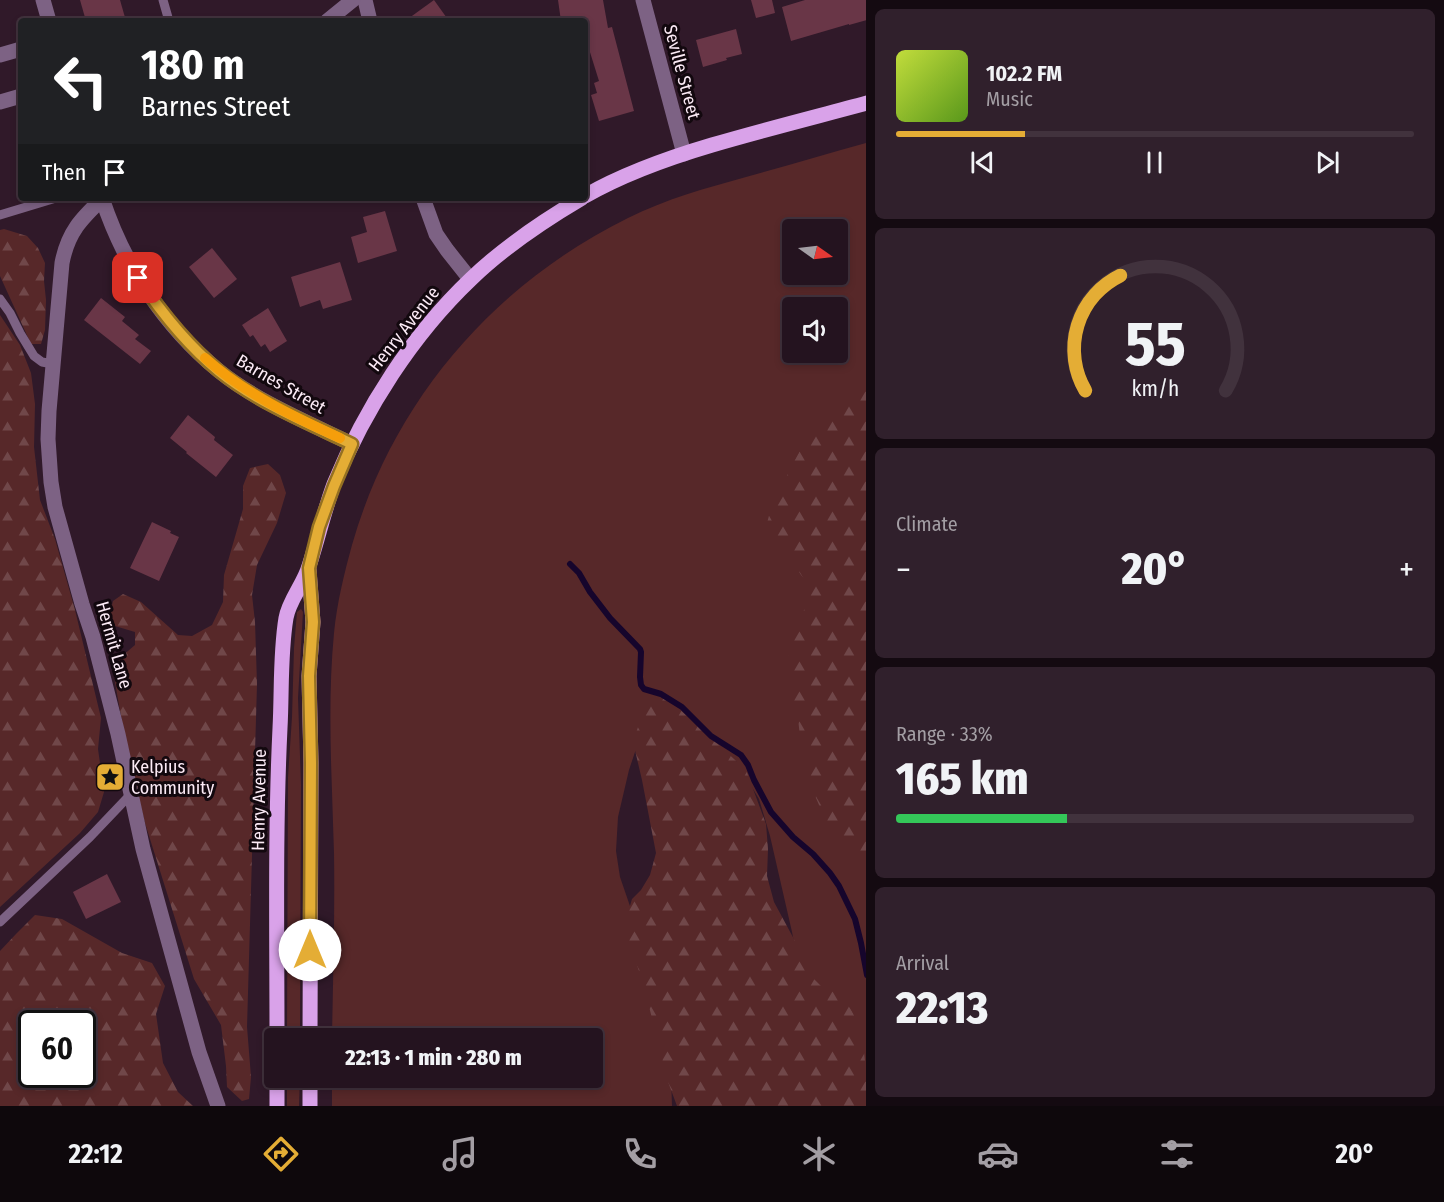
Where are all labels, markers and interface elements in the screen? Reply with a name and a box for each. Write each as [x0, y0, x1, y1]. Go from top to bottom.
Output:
street label: Seville Street [659, 22, 705, 122]
text: 180 m [141, 40, 245, 90]
icon: left [42, 42, 120, 120]
text: 102.2 FM [986, 60, 1062, 87]
text: Music [986, 87, 1033, 111]
text: Barnes Street [141, 91, 290, 123]
icon: previous [966, 146, 999, 179]
icon: pause [1138, 146, 1171, 179]
icon: next [1311, 146, 1344, 179]
icon: arrive [98, 156, 131, 189]
text: Then [42, 159, 86, 186]
north arrow [782, 219, 848, 285]
map controls [782, 219, 848, 363]
pin [112, 252, 163, 303]
icon: arrive [121, 261, 154, 294]
street label: Henry Avenue [364, 282, 444, 376]
button: sound [782, 297, 848, 363]
text: 55 [1125, 307, 1185, 382]
street label: Barnes Street [232, 350, 330, 418]
text: km/h [1131, 376, 1179, 402]
text: Climate [896, 512, 958, 536]
text: 20° [1121, 542, 1188, 596]
text: − [896, 550, 911, 590]
text: + [1399, 550, 1414, 590]
street label: Hermit Lane [91, 599, 137, 691]
text: Range · 33% [896, 722, 993, 746]
street label: Henry Avenue [247, 749, 271, 851]
text: 165 km [896, 752, 1028, 806]
place label: Kelpius Community [131, 756, 214, 799]
place icon: Kelpius Community [94, 761, 126, 793]
position arrow [278, 918, 342, 982]
text: Arrival [896, 951, 949, 975]
text: 22:13 [896, 981, 988, 1035]
speed limit sign: 60 [18, 1010, 96, 1088]
text: 22:13 · 1 min · 280 m [345, 1044, 522, 1071]
icon: directions [260, 1133, 302, 1175]
icon: music [439, 1133, 481, 1175]
icon: phone [619, 1133, 661, 1175]
icon: climate [798, 1133, 840, 1175]
icon: car [977, 1133, 1019, 1175]
icon: filters [1156, 1133, 1198, 1175]
text: 22:12 [69, 1138, 123, 1170]
text: 20° [1335, 1138, 1375, 1170]

